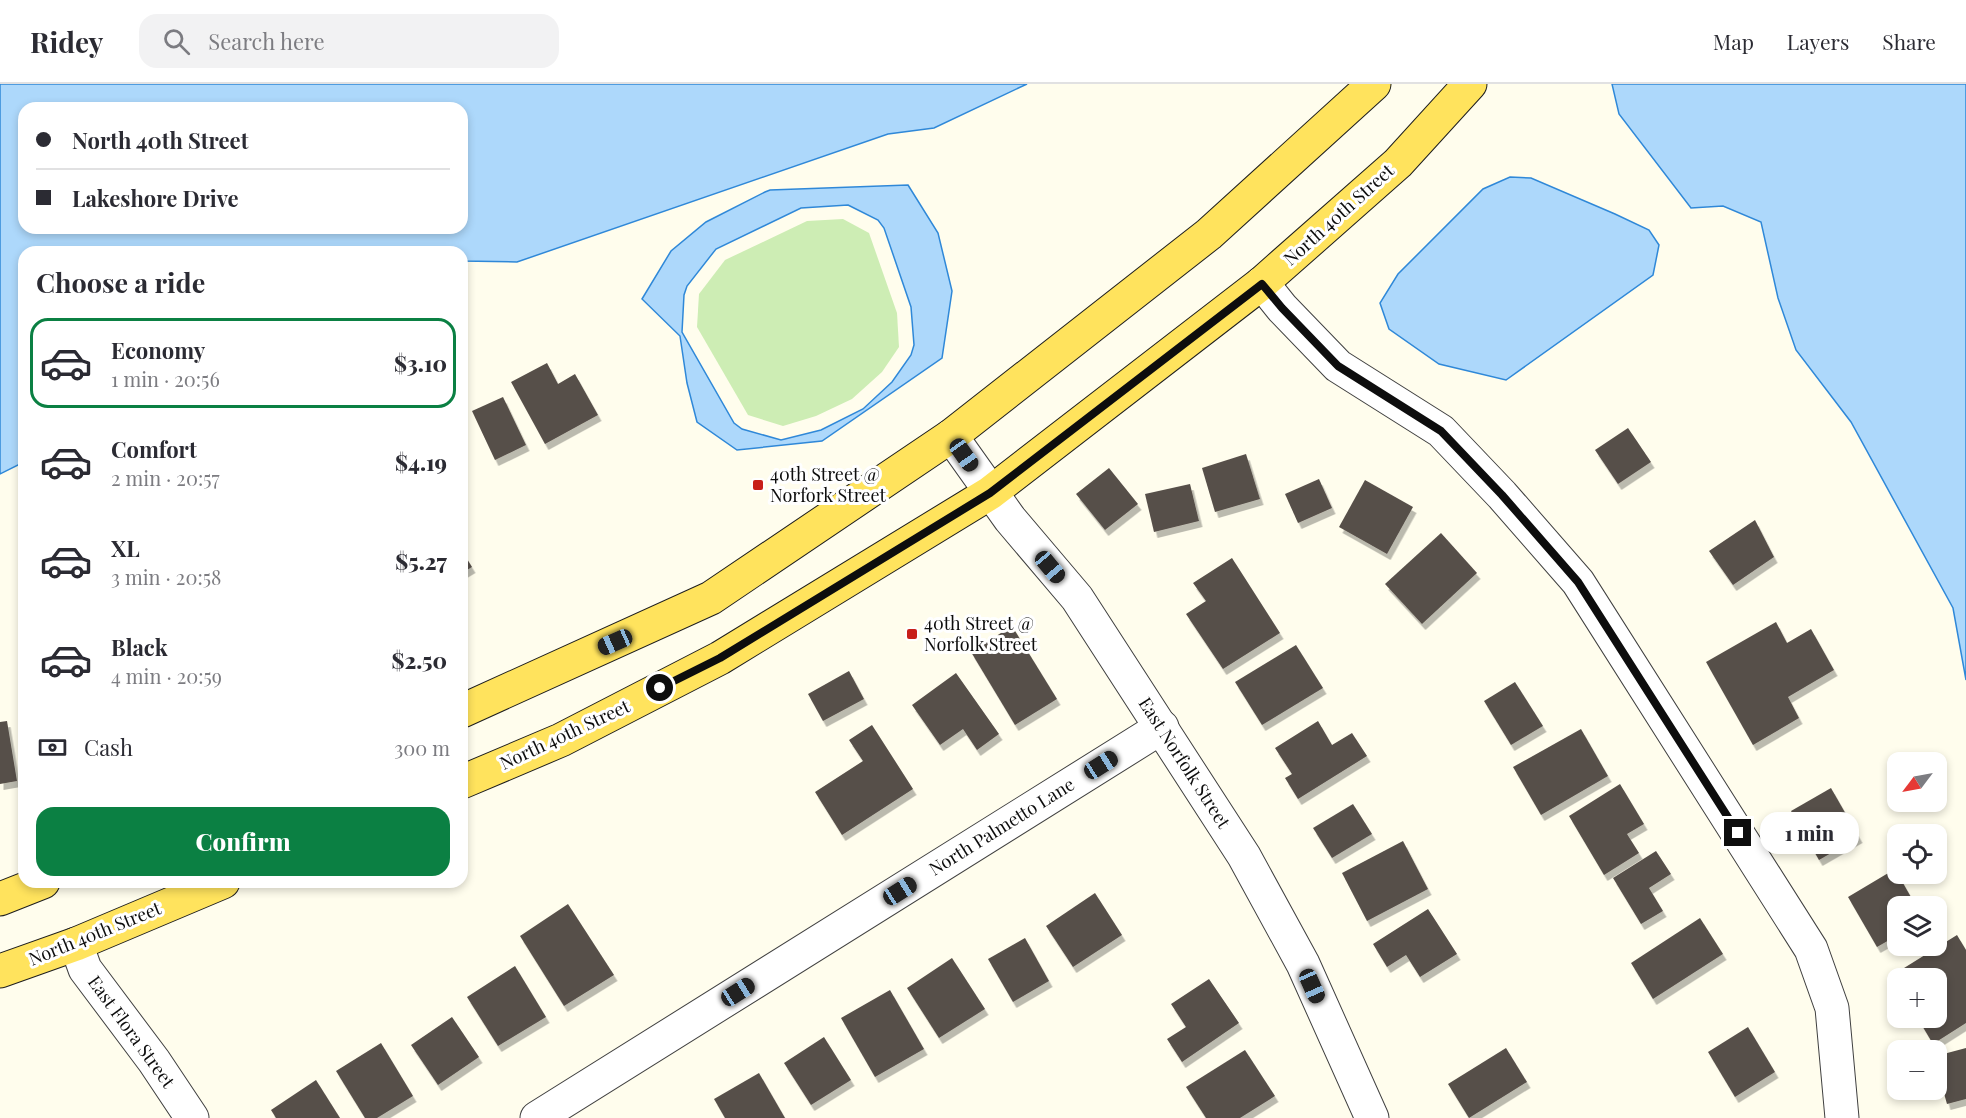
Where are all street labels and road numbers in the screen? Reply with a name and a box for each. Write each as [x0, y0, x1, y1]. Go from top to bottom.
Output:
street label: North 40th Street [1278, 158, 1399, 270]
street label: East Norfolk Street [1133, 692, 1237, 833]
street label: North 40th Street [496, 693, 634, 775]
street label: North Palmetto Lane [924, 772, 1079, 881]
street label: North 40th Street [25, 895, 165, 971]
street label: East Flora Street [83, 971, 181, 1093]

